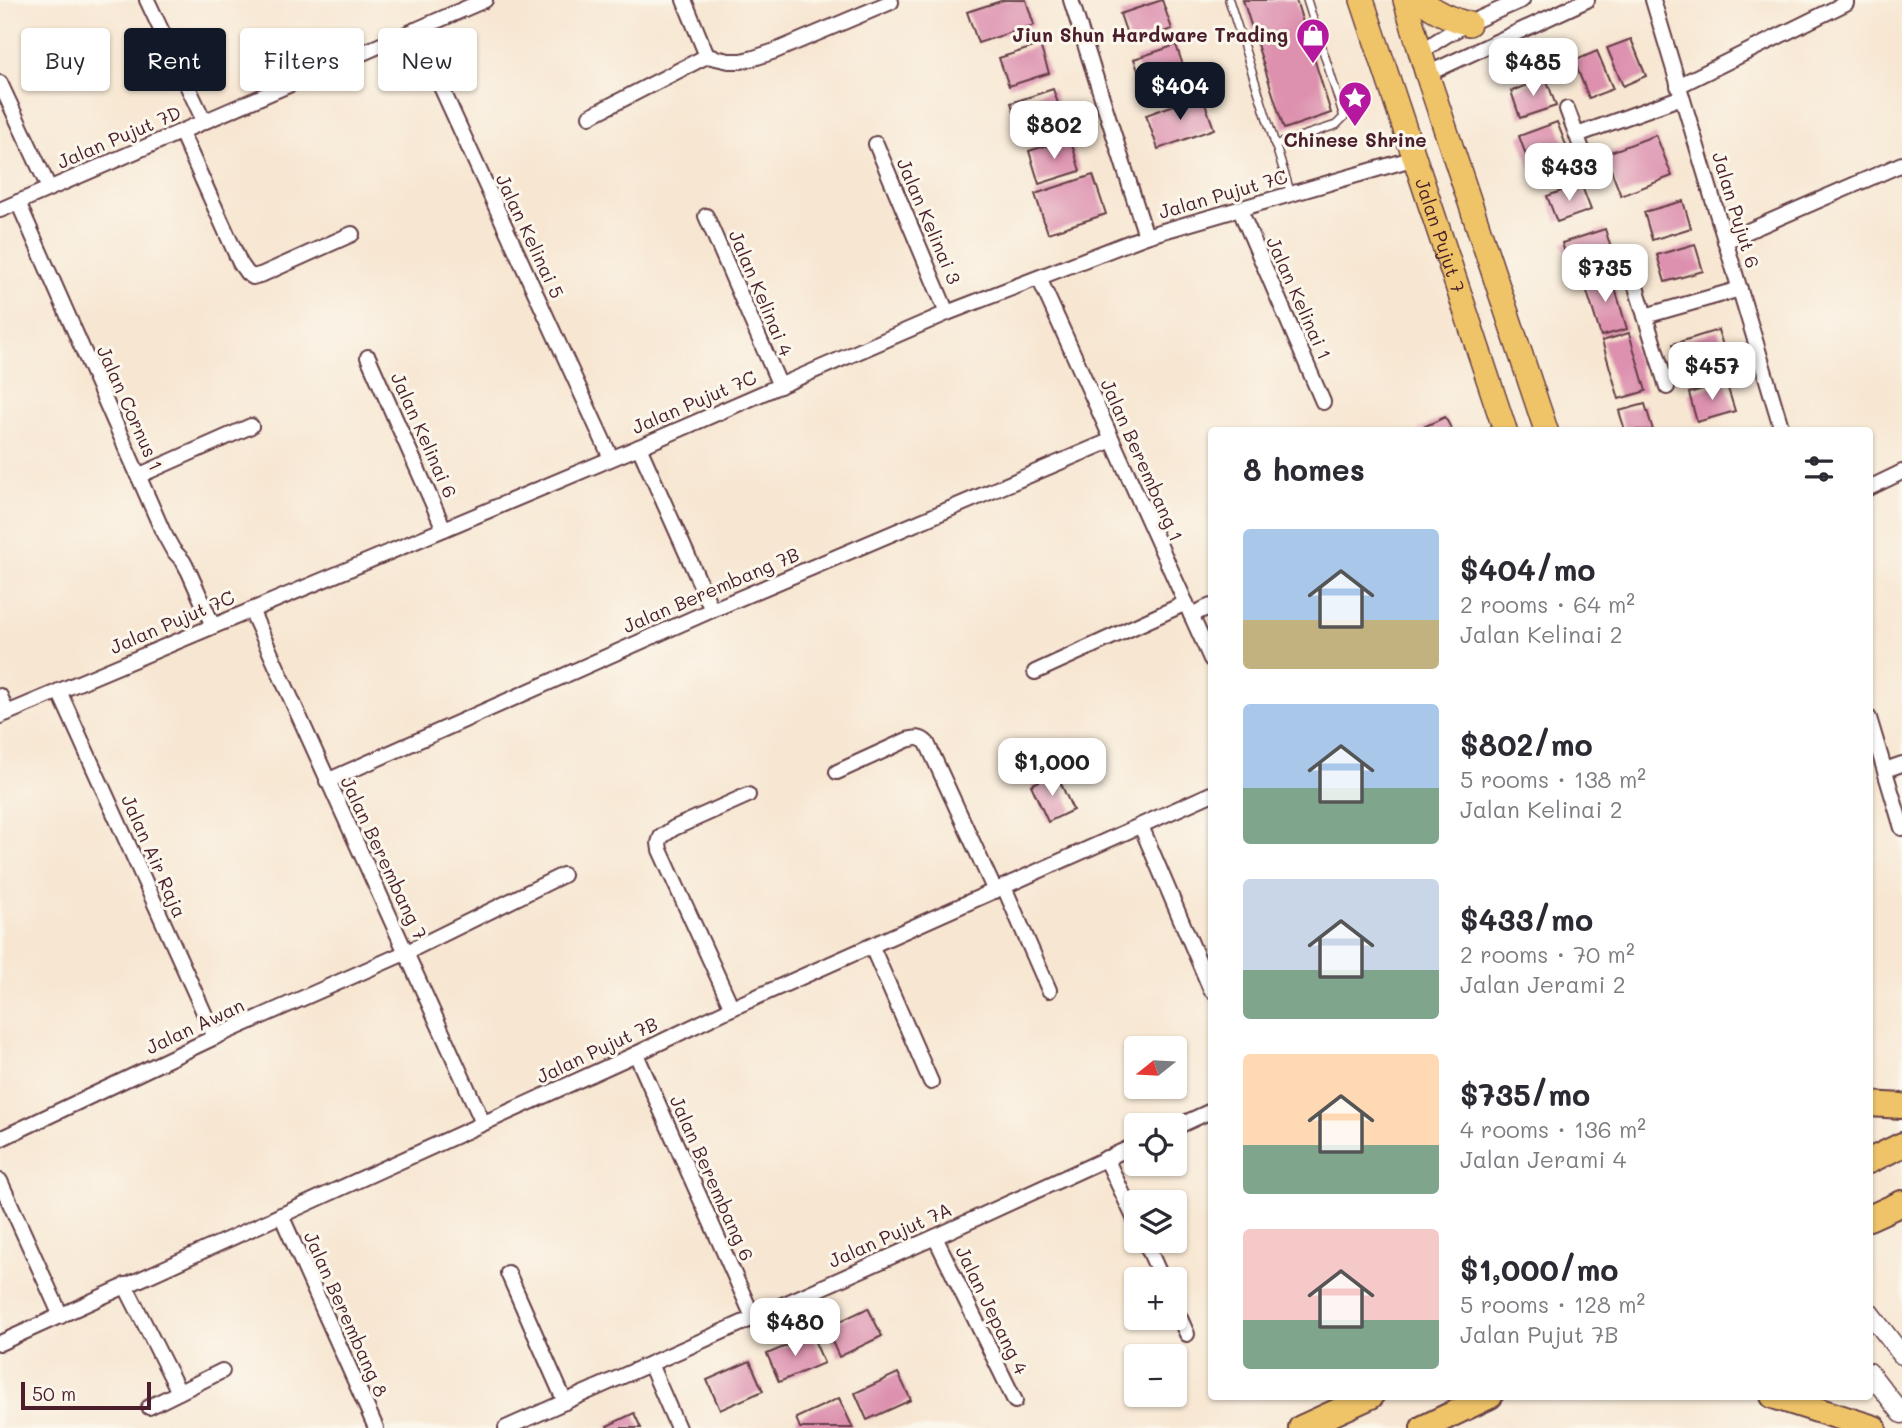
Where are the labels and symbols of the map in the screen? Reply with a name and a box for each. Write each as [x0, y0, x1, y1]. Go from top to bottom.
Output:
shop icon: Jiun Shun Hardware Trading [1294, 16, 1332, 65]
place label: Jiun Shun Hardware Trading [1012, 22, 1288, 47]
pin: $485 [1492, 38, 1574, 98]
pin: $404 [1139, 62, 1221, 122]
place icon: Chinese Shrine [1336, 79, 1374, 128]
street label: Jalan Pujut 7D [53, 99, 185, 174]
pin: $802 [1013, 102, 1095, 161]
place label: Chinese Shrine [1283, 127, 1427, 152]
pin: $433 [1528, 144, 1610, 203]
street label: Jalan Pujut 6 [1707, 149, 1766, 271]
street label: Jalan Kelinai 3 [892, 154, 967, 288]
street label: Jalan Pujut 7C [1156, 163, 1290, 224]
street label: Jalan Kelinai 5 [491, 169, 570, 302]
street label: Jalan Pujut 7 [1410, 175, 1471, 296]
street label: Jalan Kelinai 4 [724, 226, 799, 360]
street label: Jalan Kelinai 1 [1261, 232, 1338, 363]
pin: $735 [1564, 244, 1646, 304]
street label: Jalan Cornus 1 [92, 341, 169, 474]
pin: $457 [1671, 342, 1753, 402]
street label: Jalan Pujut 7C [628, 364, 760, 439]
street label: Jalan Kelinai 6 [386, 368, 463, 502]
street label: Jalan Berembang 1 [1095, 375, 1190, 545]
street label: Jalan Berembang 7B [619, 541, 803, 638]
street label: Jalan Pujut 7C [106, 584, 238, 659]
pin: $1,000 [995, 738, 1109, 798]
street label: Jalan Berembang 7 [336, 772, 433, 944]
street label: Jalan Air Raja [116, 790, 193, 921]
street label: Jalan Awan [142, 992, 248, 1059]
street label: Jalan Pujut 7B [532, 1011, 661, 1089]
north arrow [1124, 1036, 1186, 1099]
street label: Jalan Berembang 6 [665, 1091, 760, 1264]
street label: Jalan Pujut 7A [824, 1196, 955, 1273]
street label: Jalan Berembang 8 [299, 1227, 394, 1400]
street label: Jalan Jepang 4 [951, 1241, 1034, 1378]
pin: $480 [754, 1298, 836, 1358]
scale bar [21, 1379, 150, 1411]

